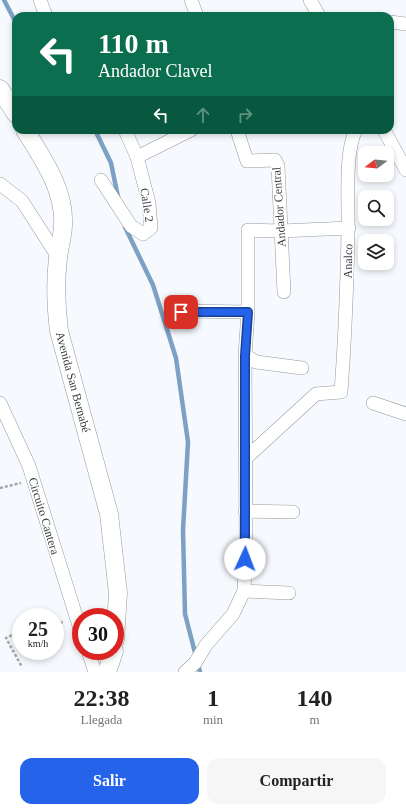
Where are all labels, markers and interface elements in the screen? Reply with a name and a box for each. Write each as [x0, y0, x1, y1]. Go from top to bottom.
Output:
icon: left [32, 28, 84, 80]
text: 110 m [98, 28, 169, 59]
text: Andador Clavel [98, 61, 212, 81]
icon: left [150, 104, 172, 126]
icon: ahead [192, 104, 214, 126]
icon: right [234, 104, 256, 126]
north arrow [358, 146, 394, 182]
map controls [358, 146, 394, 270]
street label: Andador Central [269, 166, 289, 248]
street label: Calle 2 [137, 187, 157, 223]
button: search [358, 190, 394, 226]
button: layers [358, 234, 394, 270]
street label: Analco [341, 244, 355, 278]
pin [164, 295, 198, 329]
icon: arrive [170, 301, 192, 323]
street label: Avenida San Bernabé [53, 330, 93, 434]
street label: Circuito Cantera [26, 476, 63, 557]
position arrow [224, 538, 266, 580]
speed limit sign: 30 [72, 608, 124, 660]
text: 25 [28, 618, 48, 640]
text: km/h [28, 638, 48, 649]
text: 22:38 [73, 685, 129, 711]
text: 1 [207, 685, 219, 711]
text: 140 [297, 685, 333, 711]
text: Llegada [81, 712, 122, 727]
text: min [203, 712, 223, 727]
text: m [309, 712, 320, 727]
button: Salir [20, 758, 199, 804]
button: Compartir [207, 758, 386, 804]

